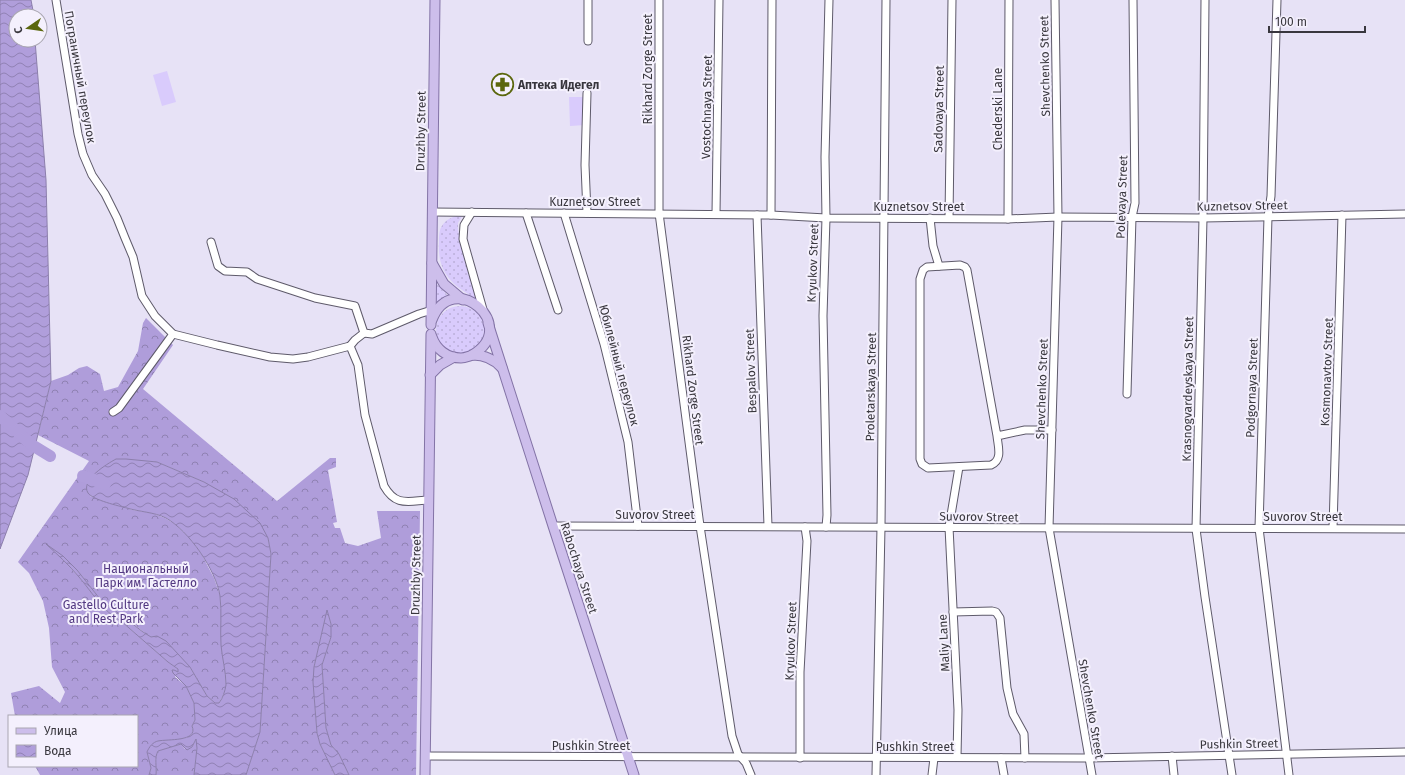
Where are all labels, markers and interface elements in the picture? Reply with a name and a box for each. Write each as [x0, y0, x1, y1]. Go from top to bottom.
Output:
north arrow [8, 8, 48, 48]
scale bar [1269, 8, 1365, 34]
street label: Пограничный переулок [61, 10, 99, 145]
street label: Rikhard Zorge Street [641, 13, 655, 124]
street label: Shevchenko Street [1037, 15, 1053, 117]
text: 100 m [1275, 15, 1307, 29]
text: С [12, 25, 26, 35]
street label: Vostochnaya Street [699, 54, 715, 159]
street label: Sadovaya Street [931, 65, 947, 153]
street label: Chederski Lane [991, 68, 1005, 150]
pharmacy icon: Аптека Идегел [489, 72, 515, 98]
place label: Аптека Идегел [517, 78, 599, 92]
street label: Druzhby Street [413, 90, 429, 171]
street label: Polevaya Street [1114, 154, 1130, 239]
street label: Kuznetsov Street [549, 195, 641, 209]
street label: Kuznetsov Street [1196, 198, 1288, 214]
street label: Kuznetsov Street [873, 200, 965, 214]
street label: Kryukov Street [805, 223, 821, 303]
street label: Юбилейный переулок [596, 303, 642, 428]
street label: Krasnogvardeyskaya Street [1180, 315, 1196, 462]
street label: Kosmonavtov Street [1318, 317, 1336, 427]
street label: Bespalov Street [742, 328, 759, 414]
street label: Proletarskaya Street [863, 332, 879, 442]
street label: Rikhard Zorge Street [679, 334, 707, 446]
street label: Podgornaya Street [1243, 337, 1261, 438]
street label: Shevchenko Street [1033, 338, 1051, 440]
street label: Suvorov Street [615, 508, 695, 522]
street label: Suvorov Street [939, 509, 1019, 525]
street label: Suvorov Street [1263, 510, 1343, 524]
street label: Rabochaya Street [558, 521, 601, 616]
street label: Druzhby Street [408, 534, 424, 615]
park label: Национальный Парк им. Гастелло [95, 562, 197, 590]
park label: Gastello Culture and Rest Park [63, 598, 149, 626]
street label: Kryukov Street [783, 601, 799, 681]
street label: Maliy Lane [936, 614, 952, 672]
street label: Shevchenko Street [1075, 658, 1107, 761]
legend [8, 715, 138, 767]
text: Улица [44, 724, 78, 738]
street label: Pushkin Street [1200, 736, 1279, 752]
street label: Pushkin Street [552, 739, 631, 753]
street label: Pushkin Street [876, 740, 955, 754]
text: Вода [44, 744, 71, 758]

